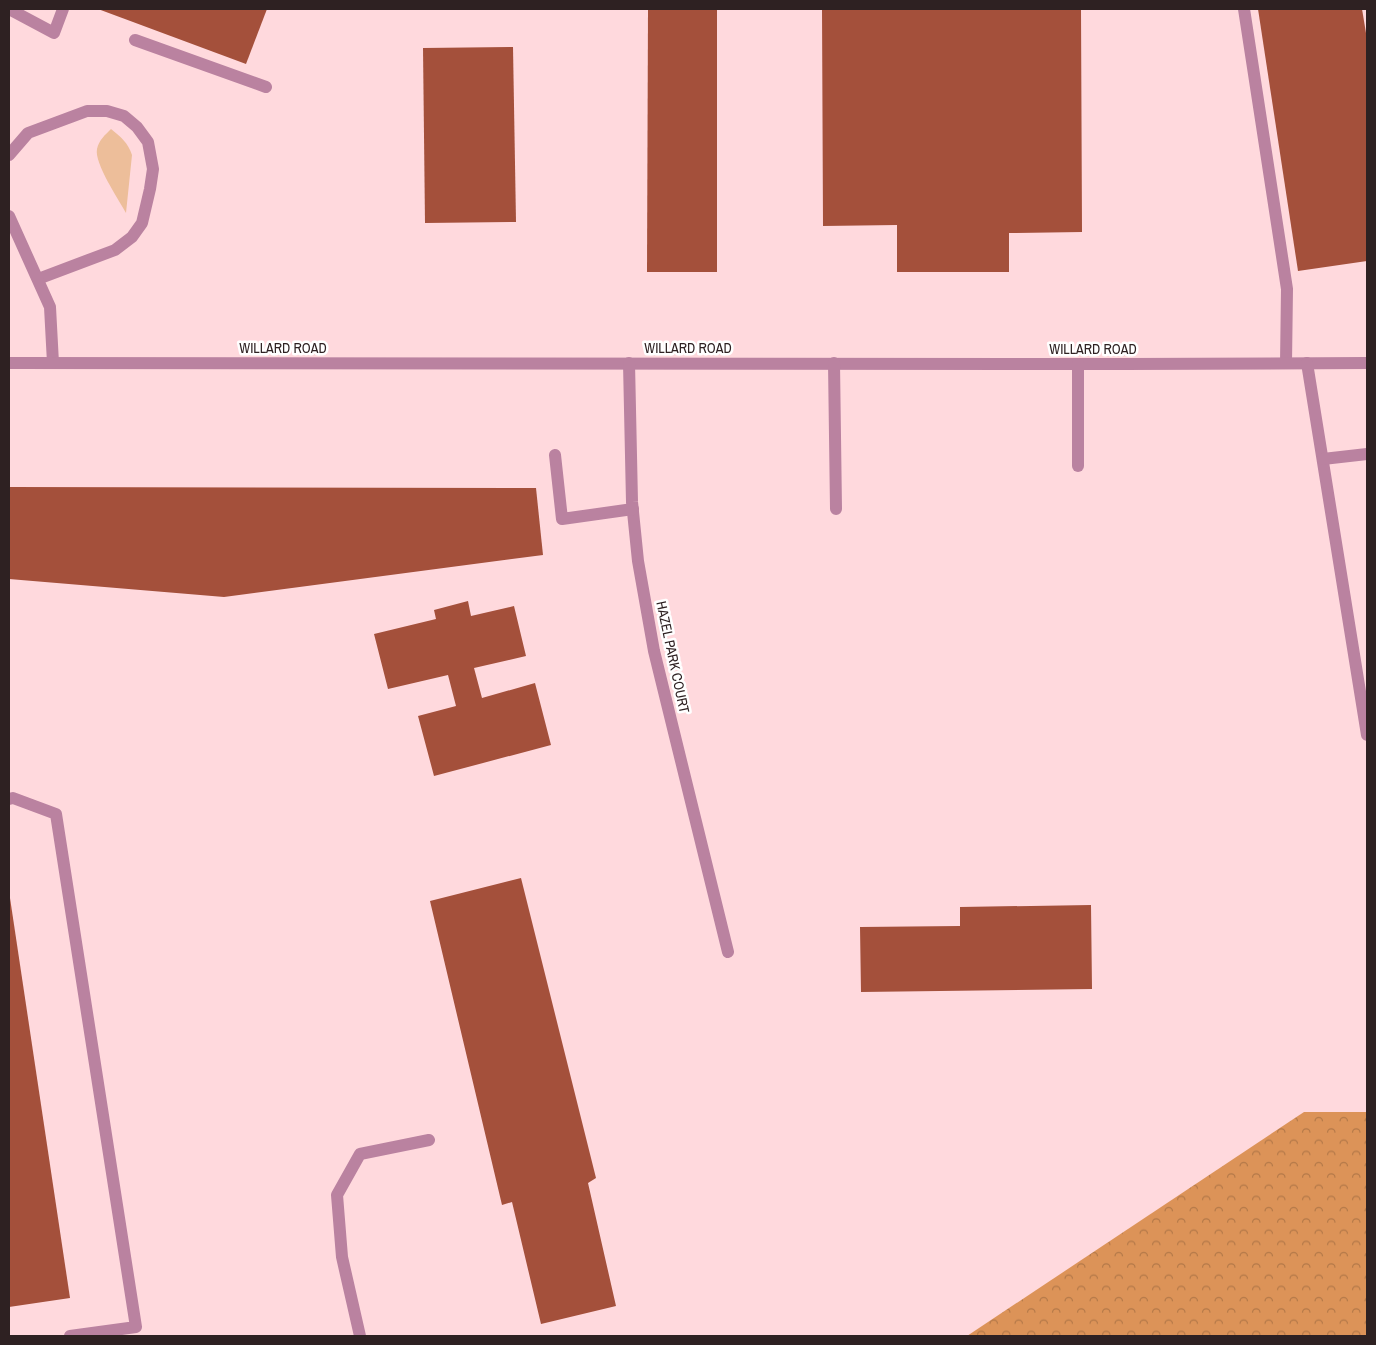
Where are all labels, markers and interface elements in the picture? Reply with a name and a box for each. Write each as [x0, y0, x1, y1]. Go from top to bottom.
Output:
street label: WILLARD ROAD [239, 339, 327, 357]
street label: WILLARD ROAD [644, 339, 732, 357]
street label: WILLARD ROAD [1049, 340, 1137, 358]
street label: HAZEL PARK COURT [652, 599, 694, 715]

